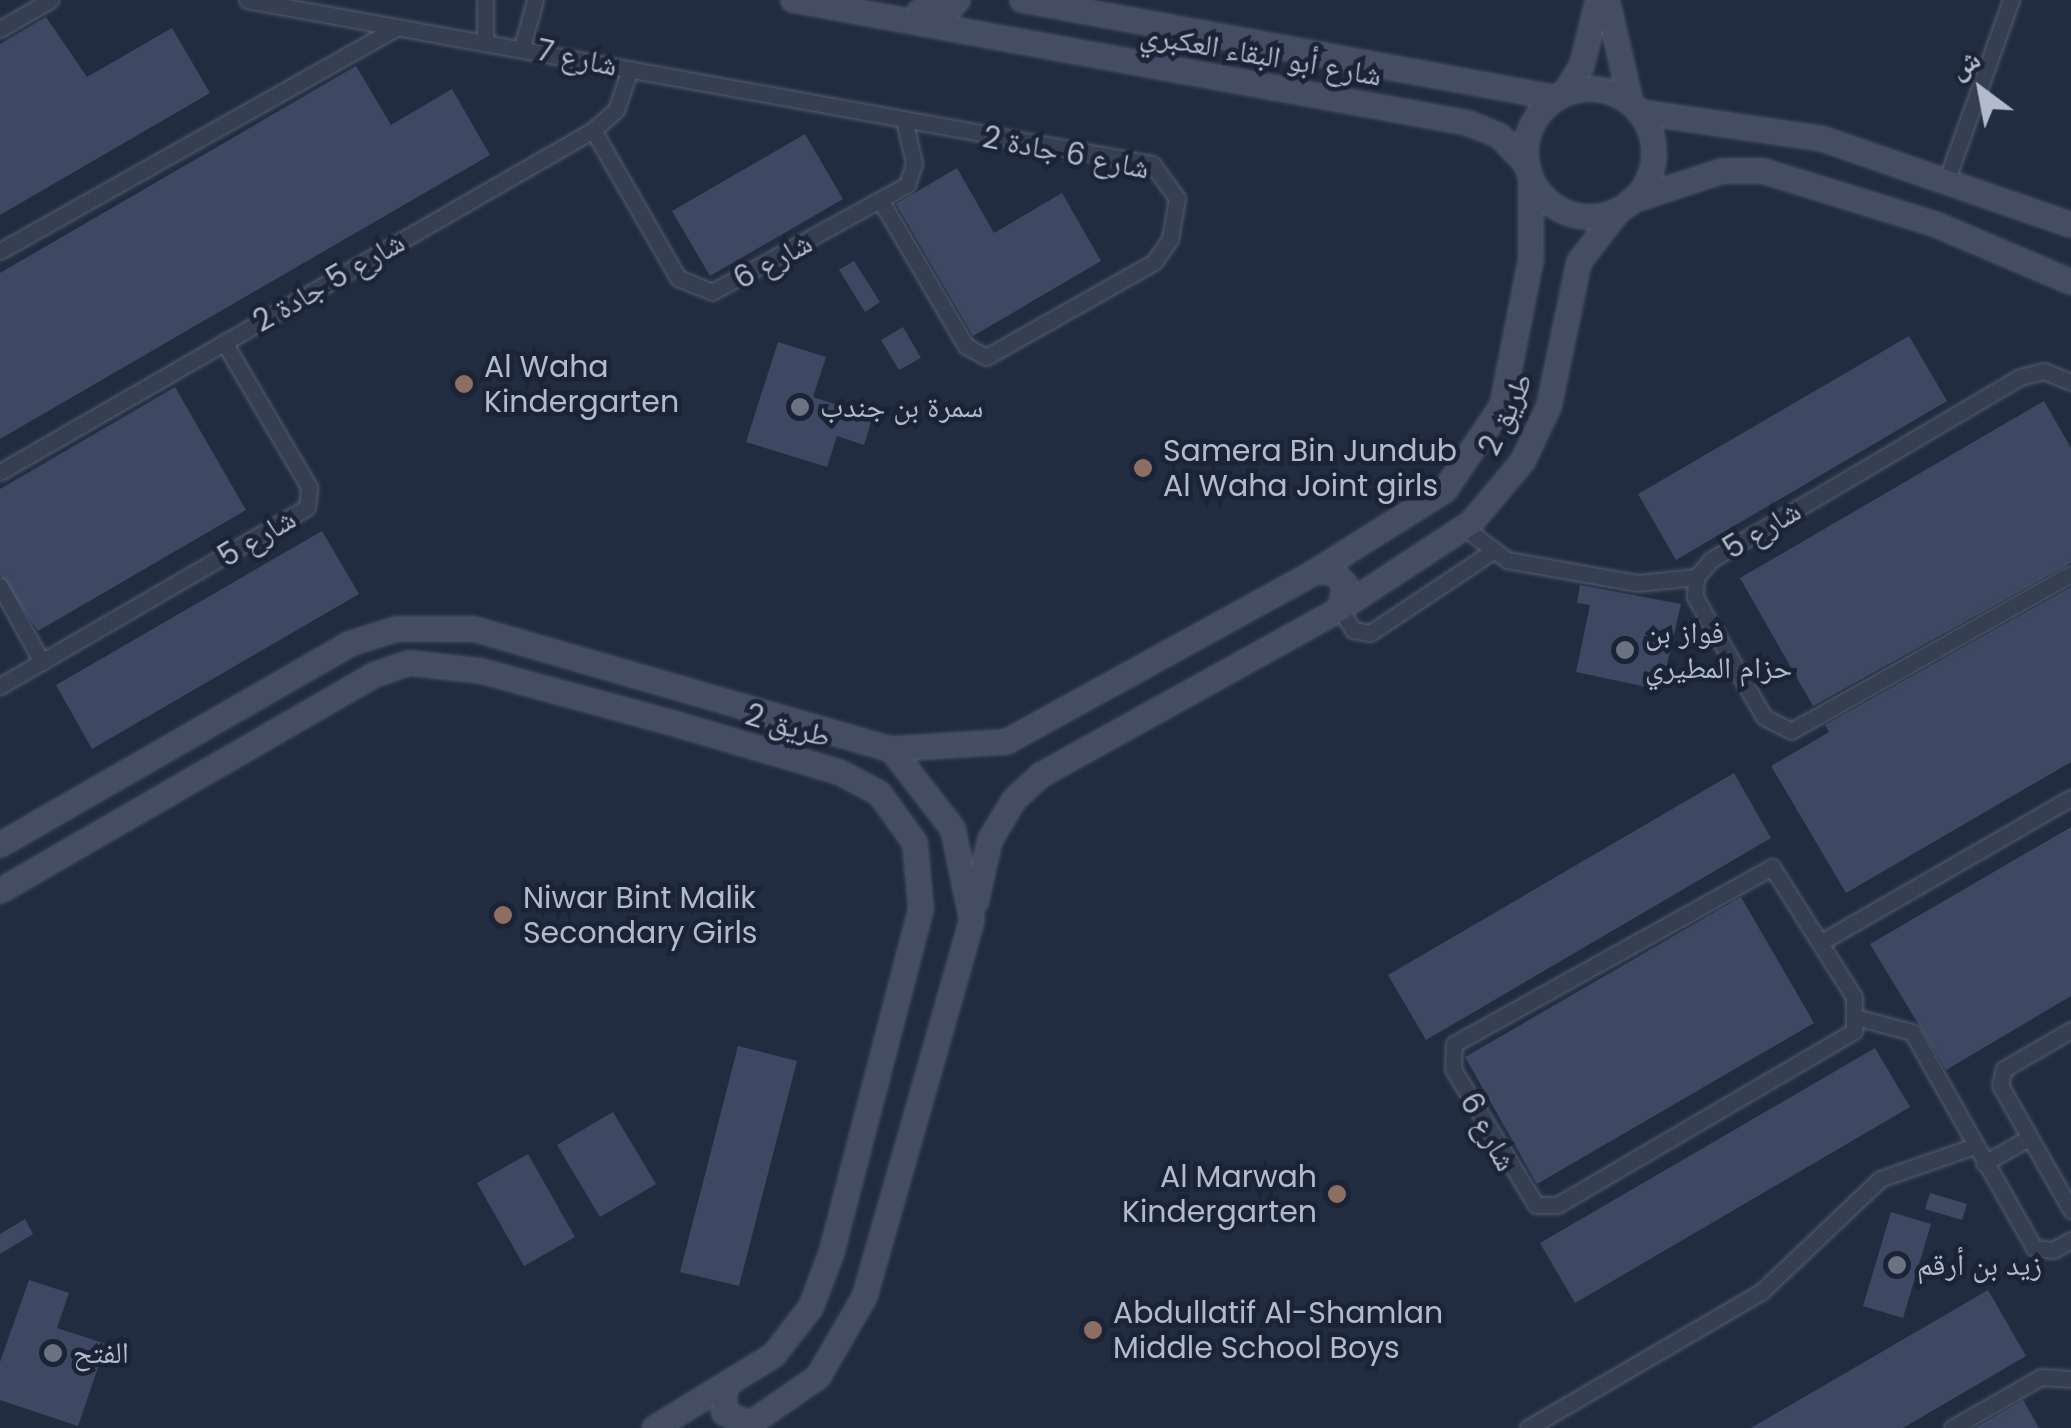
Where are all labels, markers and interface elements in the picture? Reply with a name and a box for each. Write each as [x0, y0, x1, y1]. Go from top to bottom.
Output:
street label: شارع أبو البقاء العكبري [1138, 16, 1384, 94]
street label: شارع 7 [533, 32, 621, 84]
north arrow [1931, 40, 2031, 140]
text: ش [1942, 40, 1988, 89]
street label: شارع 6 جادة 2 [980, 119, 1152, 187]
street label: شارع 5 جادة 2 [247, 224, 411, 340]
street label: شارع 6 [728, 225, 818, 297]
place label: Al Waha Kindergarten [484, 349, 679, 420]
street label: طريق 2 [1471, 367, 1541, 461]
marker: Al Waha Kindergarten [453, 373, 475, 395]
place label: سمرة بن جندب [820, 389, 984, 425]
marker: سمرة بن جندب [789, 396, 811, 418]
place label: Samera Bin Jundub Al Waha Joint girls [1163, 433, 1457, 504]
marker: Samera Bin Jundub Al Waha Joint girls [1132, 457, 1154, 479]
street label: شارع 5 [1717, 493, 1807, 567]
street label: شارع 5 [212, 501, 302, 575]
place label: فواز بن حزام المطيري [1645, 615, 1792, 686]
marker: فواز بن حزام المطيري [1614, 639, 1636, 661]
street label: طريق 2 [741, 697, 835, 755]
place label: Niwar Bint Malik Secondary Girls [523, 880, 757, 950]
marker: Niwar Bint Malik Secondary Girls [492, 904, 514, 926]
street label: شارع 6 [1452, 1087, 1524, 1177]
place label: Al Marwah Kindergarten [1122, 1159, 1317, 1230]
marker: Al Marwah Kindergarten [1326, 1183, 1348, 1205]
place label: زيد بن أرقم [1917, 1247, 2042, 1283]
marker: زيد بن أرقم [1886, 1254, 1908, 1276]
place label: Abdullatif Al-Shamlan Middle School Boys [1113, 1295, 1443, 1366]
marker: Abdullatif Al-Shamlan Middle School Boys [1082, 1319, 1104, 1341]
place label: الفتح [73, 1335, 129, 1371]
marker: الفتح [42, 1342, 64, 1364]

